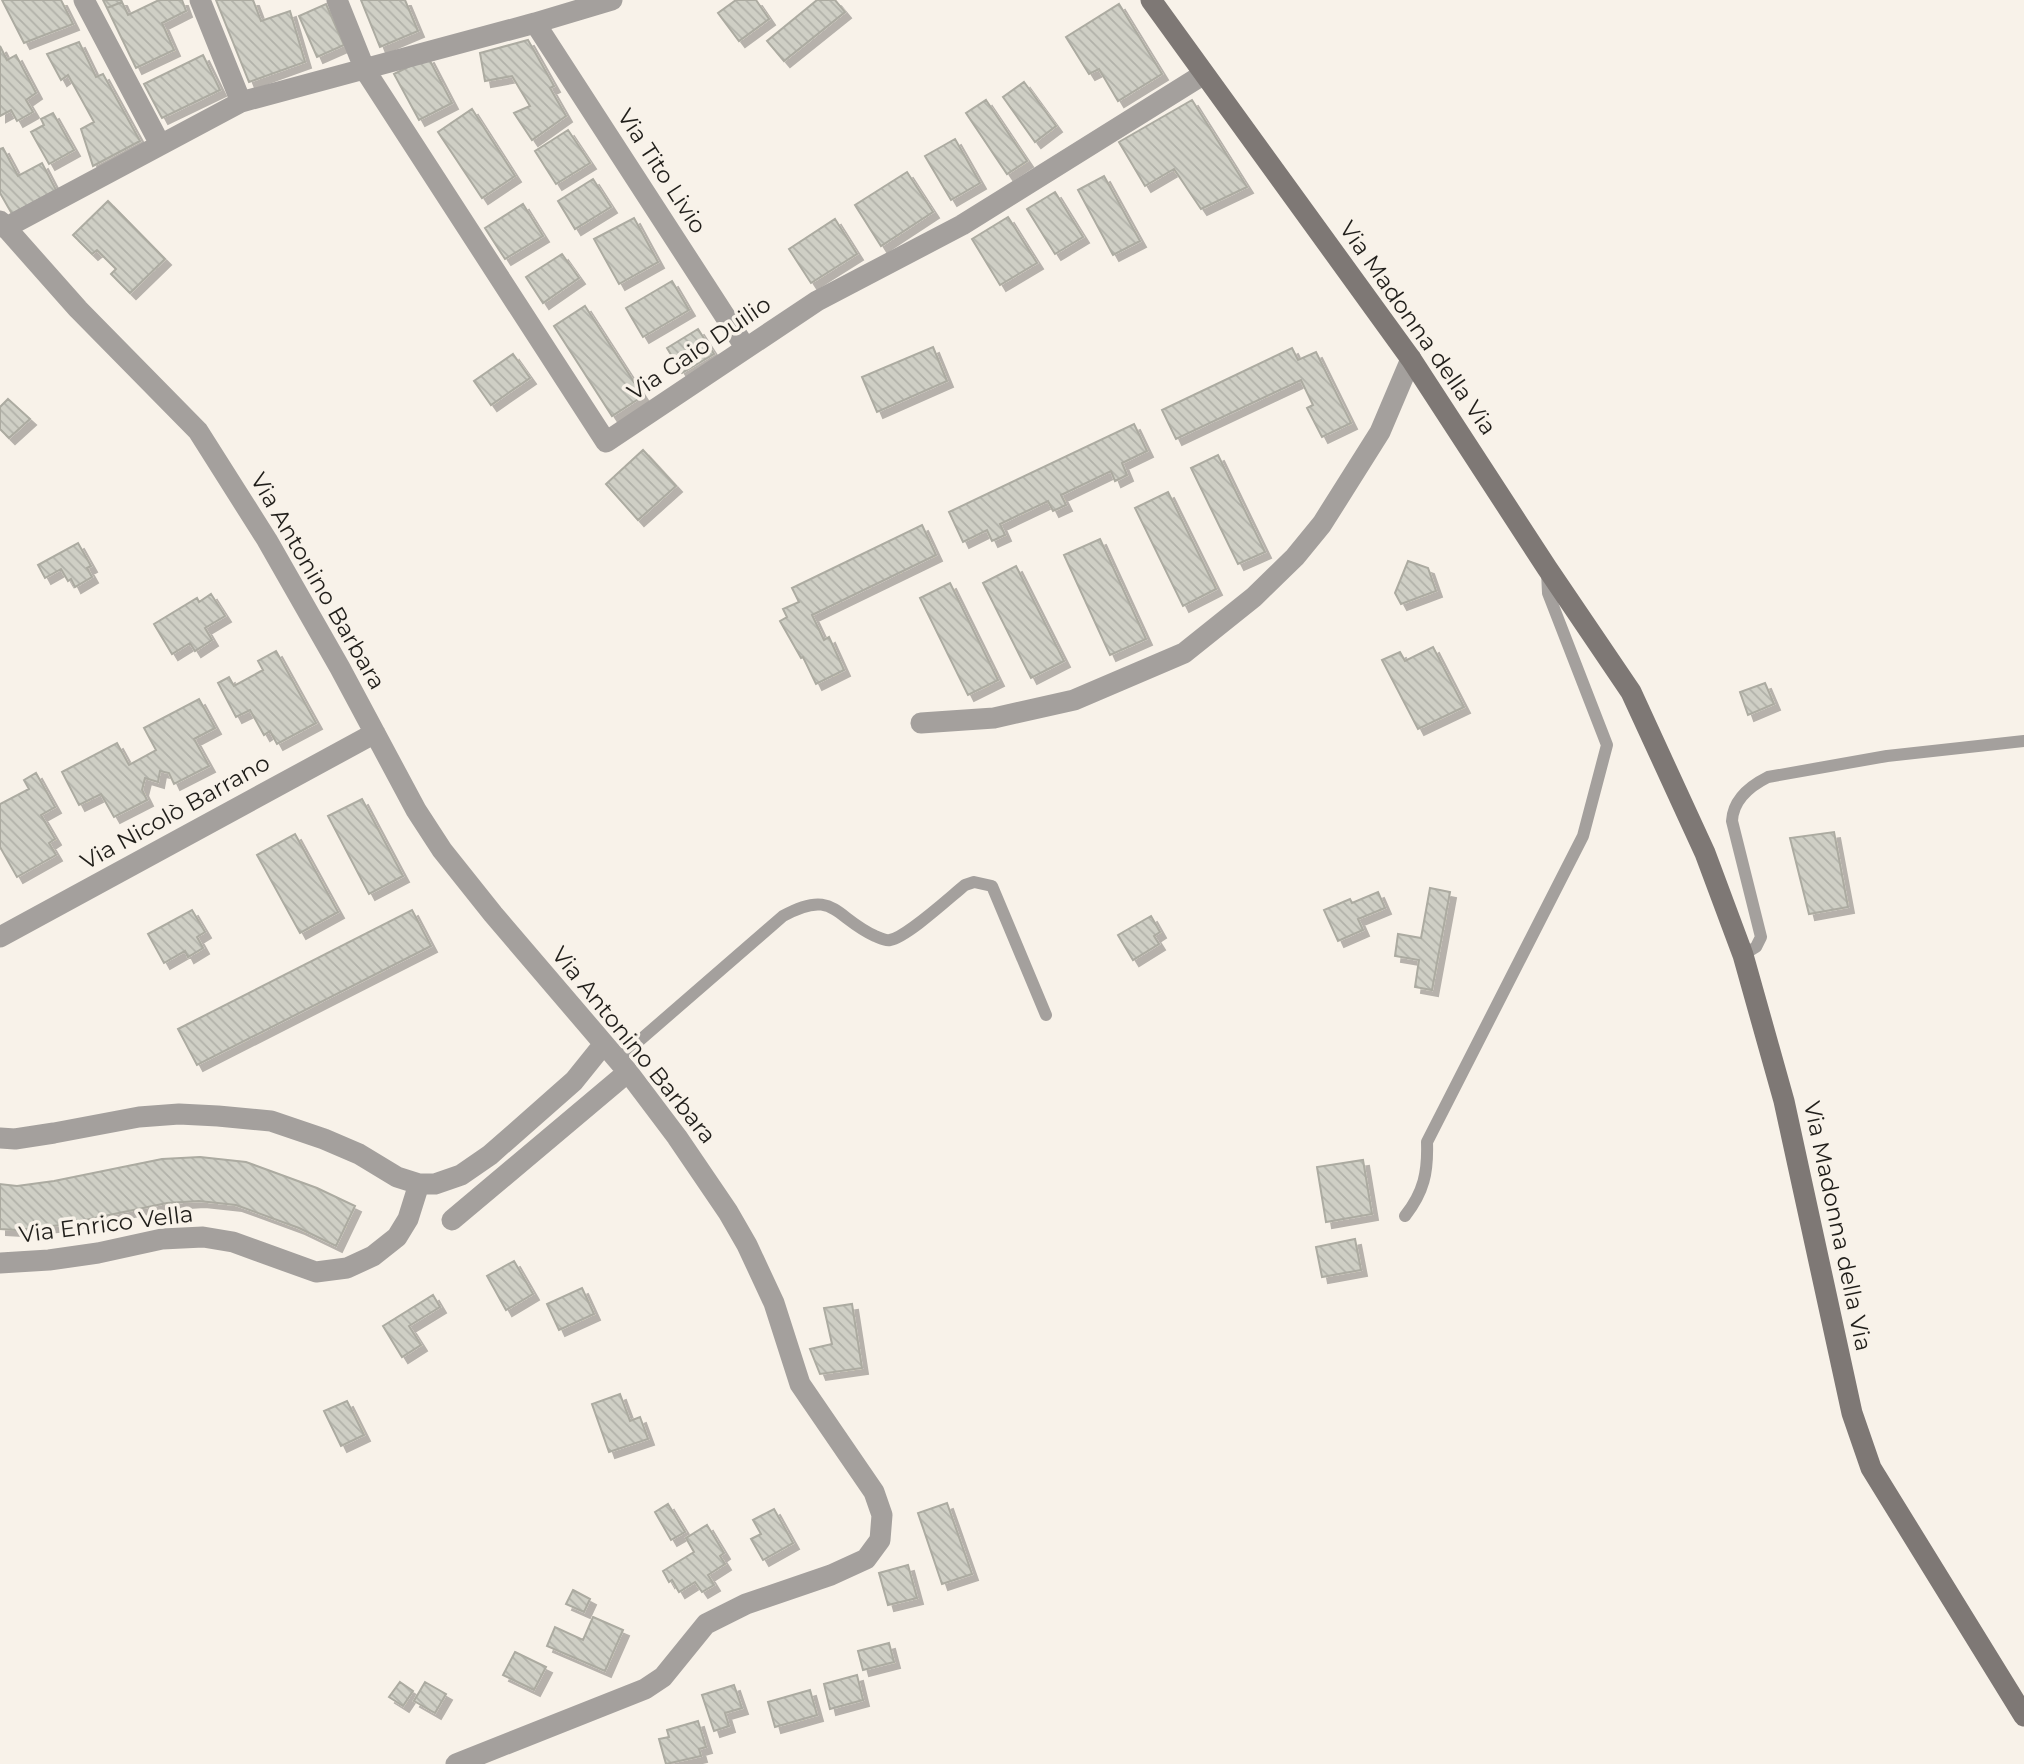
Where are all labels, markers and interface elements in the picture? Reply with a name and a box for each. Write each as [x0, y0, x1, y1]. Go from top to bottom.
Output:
street label: Via Tito Livio [611, 104, 713, 238]
street label: Via Madonna della Via [1334, 216, 1502, 440]
street label: Via Gaio Duilio [622, 290, 776, 406]
street label: Via Antonino Barbara [245, 468, 391, 694]
street label: Via Nicolò Barrano [76, 748, 274, 876]
street label: Via Antonino Barbara [546, 941, 722, 1149]
street label: Via Madonna della Via [1798, 1099, 1878, 1353]
street label: Via Enrico Vella [17, 1199, 195, 1249]

